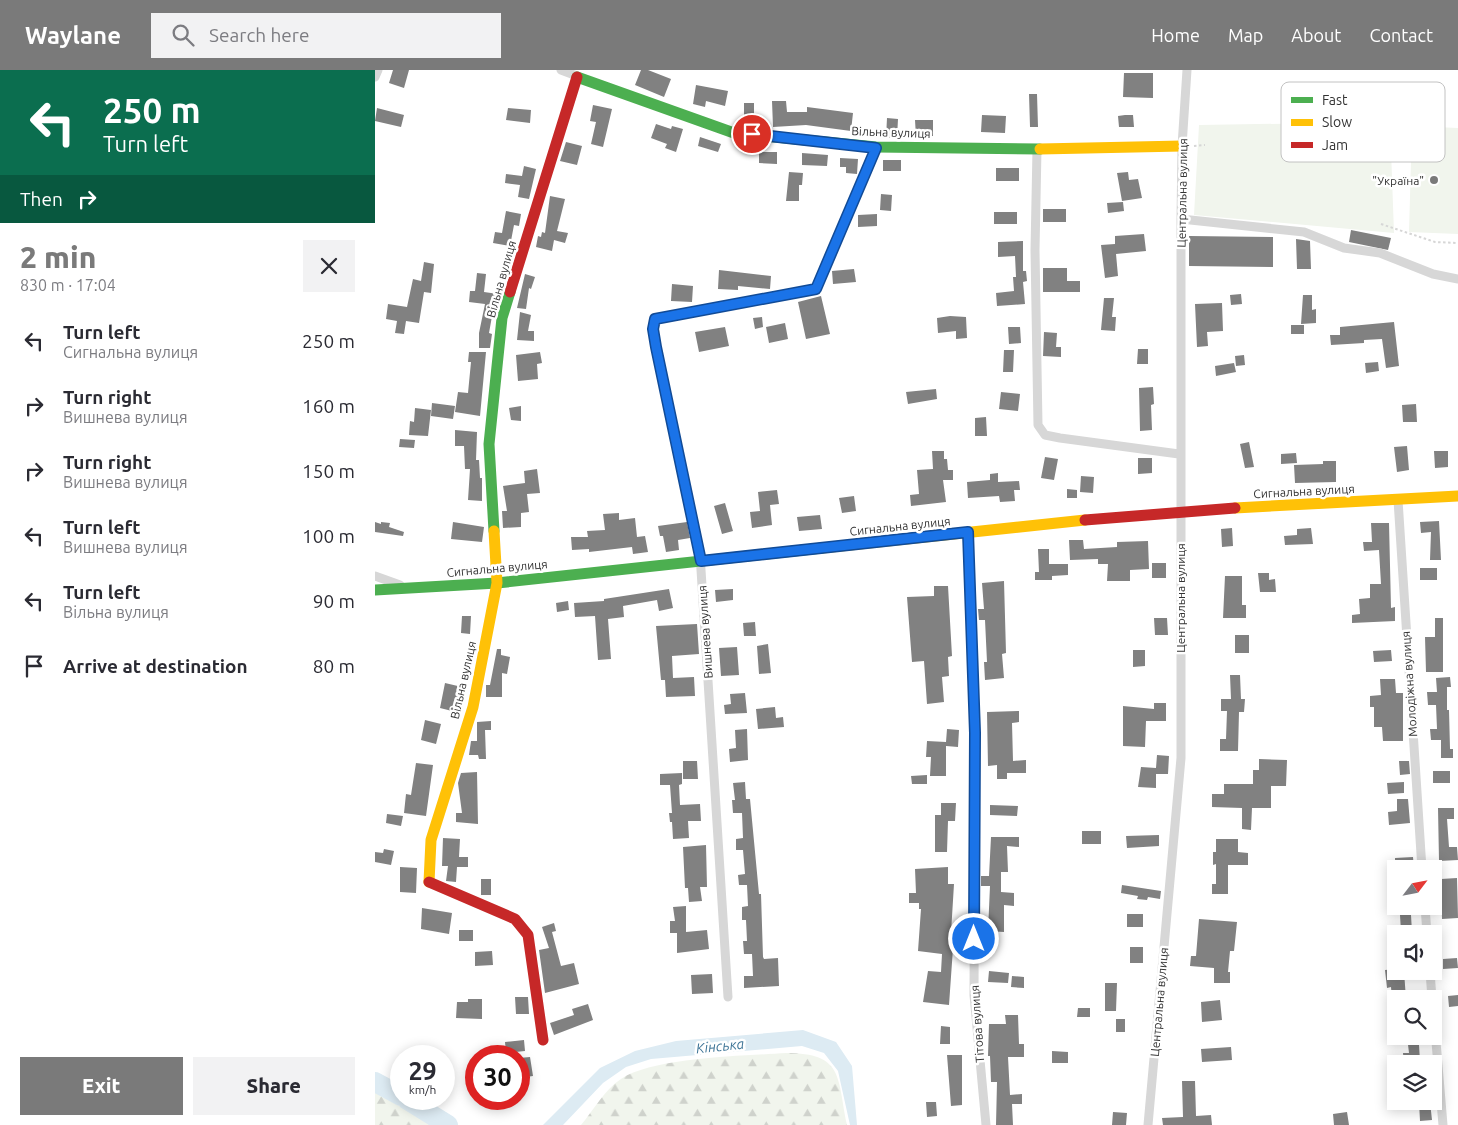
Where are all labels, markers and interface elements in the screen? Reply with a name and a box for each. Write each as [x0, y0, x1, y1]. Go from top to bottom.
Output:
search box [151, 13, 501, 58]
icon: search [169, 21, 197, 49]
text: Waylane [25, 22, 121, 49]
text: Search here [209, 24, 309, 46]
text: Home [1151, 25, 1200, 45]
text: Map [1228, 25, 1263, 45]
text: About [1291, 25, 1341, 45]
text: Contact [1369, 25, 1433, 45]
legend [1281, 82, 1445, 162]
icon: left [20, 90, 85, 155]
text: 250 m [103, 90, 201, 130]
text: Fast [1322, 92, 1348, 108]
pin [731, 113, 773, 155]
text: Slow [1322, 114, 1352, 130]
icon: arrive [738, 120, 766, 148]
street label: Вільна вулиця [851, 124, 931, 140]
text: Turn left [103, 131, 188, 156]
text: Jam [1322, 137, 1348, 153]
street label: Центральна вулиця [1175, 138, 1189, 248]
place label: "Україна" [1372, 174, 1424, 187]
marker: "Україна" [1428, 174, 1440, 186]
icon: right [73, 185, 101, 213]
text: Then [20, 188, 63, 210]
street label: Вільна вулиця [484, 239, 518, 319]
text: 2 min [20, 240, 96, 274]
button: close [303, 240, 355, 292]
text: 830 m · 17:04 [20, 276, 116, 294]
text: Turn left [63, 321, 141, 343]
icon: left [20, 327, 48, 355]
text: 250 m [302, 330, 355, 352]
text: Сигнальна вулиця [63, 343, 198, 361]
text: Turn right [63, 386, 151, 408]
icon: right [20, 392, 48, 420]
text: 160 m [302, 395, 355, 417]
text: Вишнева вулиця [63, 408, 188, 426]
text: Turn right [63, 451, 151, 473]
icon: right [20, 457, 48, 485]
text: 150 m [302, 460, 355, 482]
text: Вишнева вулиця [63, 473, 188, 491]
street label: Сигнальна вулиця [1253, 482, 1355, 500]
street label: Сигнальна вулиця [849, 514, 951, 538]
text: Turn left [63, 516, 141, 538]
icon: left [20, 522, 48, 550]
text: 100 m [302, 525, 355, 547]
text: Вишнева вулиця [63, 538, 188, 556]
street label: Центральна вулиця [1174, 543, 1187, 653]
street label: Сигнальна вулиця [446, 557, 548, 579]
text: Turn left [63, 581, 141, 603]
street label: Вишнева вулиця [695, 585, 715, 679]
icon: left [20, 587, 48, 615]
text: 90 m [313, 590, 355, 612]
text: Вільна вулиця [63, 603, 169, 621]
street label: Молодіжна вулиця [1399, 631, 1419, 737]
street label: Вільна вулиця [448, 640, 478, 720]
icon: arrive [20, 652, 48, 680]
text: Arrive at destination [63, 655, 248, 677]
text: 80 m [313, 655, 355, 677]
north arrow [1387, 860, 1443, 915]
map controls [1387, 860, 1442, 1110]
position arrow [947, 912, 999, 964]
button: sound [1387, 925, 1442, 980]
street label: Центральна вулиця [1148, 947, 1170, 1057]
street label: Тітова вулиця [968, 985, 986, 1063]
button: search [1387, 990, 1442, 1045]
water label: Кінська [695, 1035, 745, 1056]
speed limit sign: 30 [465, 1045, 530, 1110]
button: layers [1387, 1055, 1442, 1110]
button: Exit [20, 1057, 183, 1115]
button: Share [193, 1057, 355, 1115]
text: 29 [408, 1057, 437, 1085]
text: km/h [409, 1083, 436, 1096]

